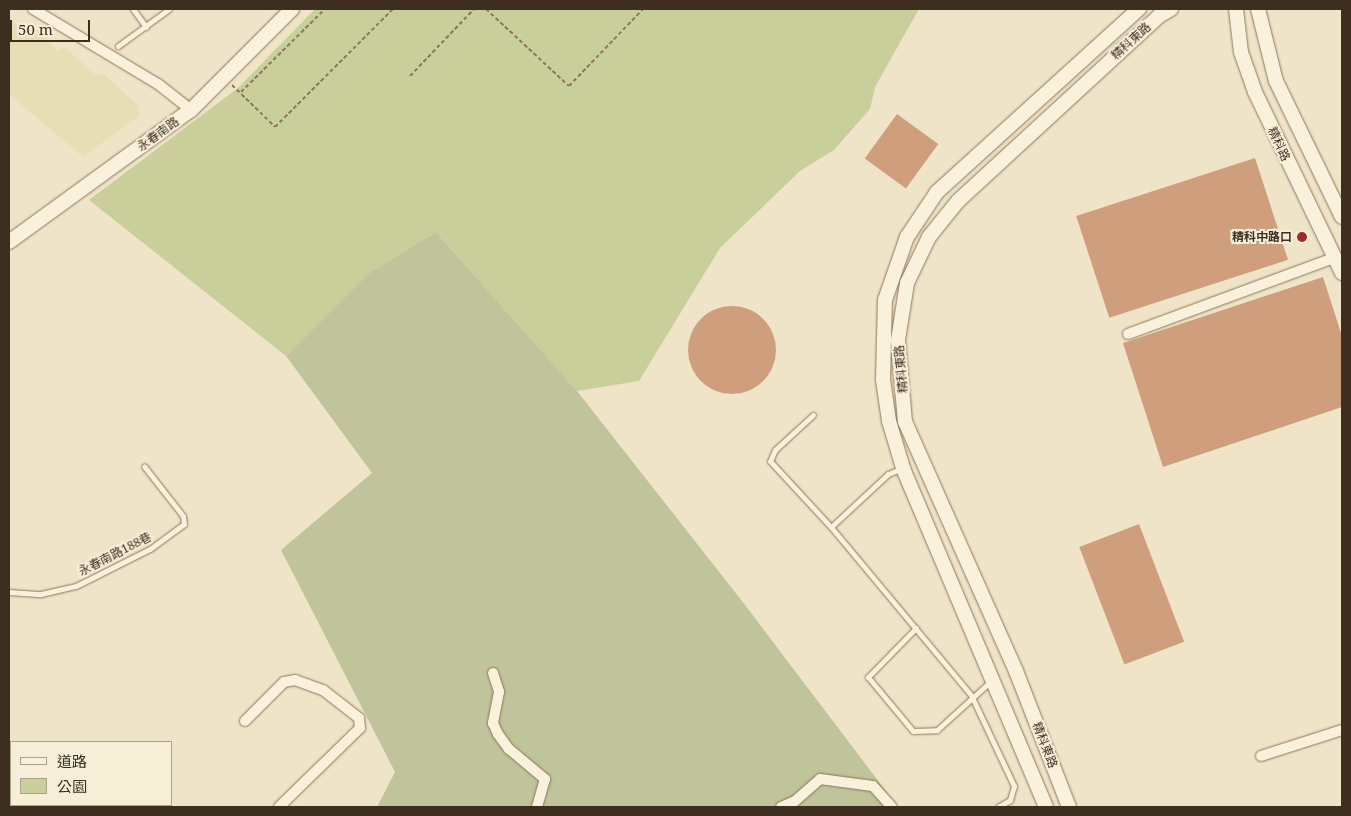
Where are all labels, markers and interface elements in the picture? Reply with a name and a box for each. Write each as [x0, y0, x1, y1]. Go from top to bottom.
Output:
scale bar [12, 10, 92, 42]
text: 50 m [18, 19, 53, 39]
street label: 精科東路 [1108, 20, 1154, 62]
street label: 永春南路 [134, 114, 182, 154]
street label: 精科路 [1265, 125, 1293, 163]
place label: 精科中路口 [1232, 230, 1292, 244]
marker: 精科中路口 [1296, 231, 1308, 243]
street label: 精科東路 [892, 344, 910, 394]
street label: 永春南路188巷 [76, 529, 154, 579]
street label: 精科東路 [1030, 720, 1060, 770]
legend [10, 741, 172, 806]
text: 道路 [57, 751, 87, 771]
text: 公園 [57, 776, 87, 796]

